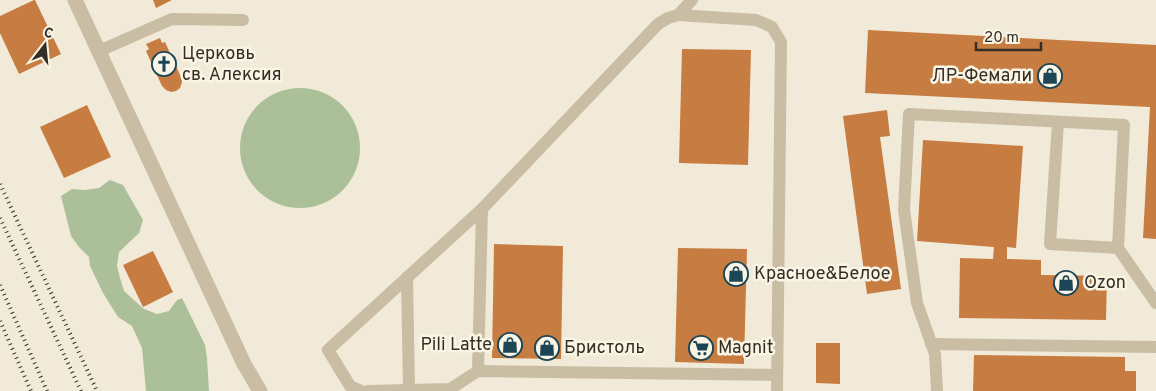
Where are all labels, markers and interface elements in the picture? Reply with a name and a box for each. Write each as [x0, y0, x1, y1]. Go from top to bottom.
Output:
north arrow [20, 20, 70, 70]
scale bar [976, 20, 1041, 52]
text: С [42, 25, 55, 43]
text: 20 m [984, 29, 1019, 48]
place label: Церковь св. Алексия [182, 43, 282, 87]
church icon: Церковь св. Алексия [151, 51, 177, 77]
shop icon: ЛР-Фемали [1037, 63, 1063, 89]
place label: ЛР-Фемали [932, 65, 1032, 88]
shop icon: Красное&Белое [723, 261, 749, 287]
place label: Красное&Белое [754, 263, 890, 286]
shop icon: Ozon [1053, 270, 1079, 296]
place label: Ozon [1084, 272, 1126, 295]
shop icon: Pili Latte [497, 332, 523, 358]
place label: Pili Latte [420, 334, 492, 357]
shop icon: Бристоль [534, 335, 560, 361]
supermarket icon: Magnit [688, 335, 714, 361]
place label: Бристоль [564, 337, 645, 360]
place label: Magnit [718, 337, 773, 360]

